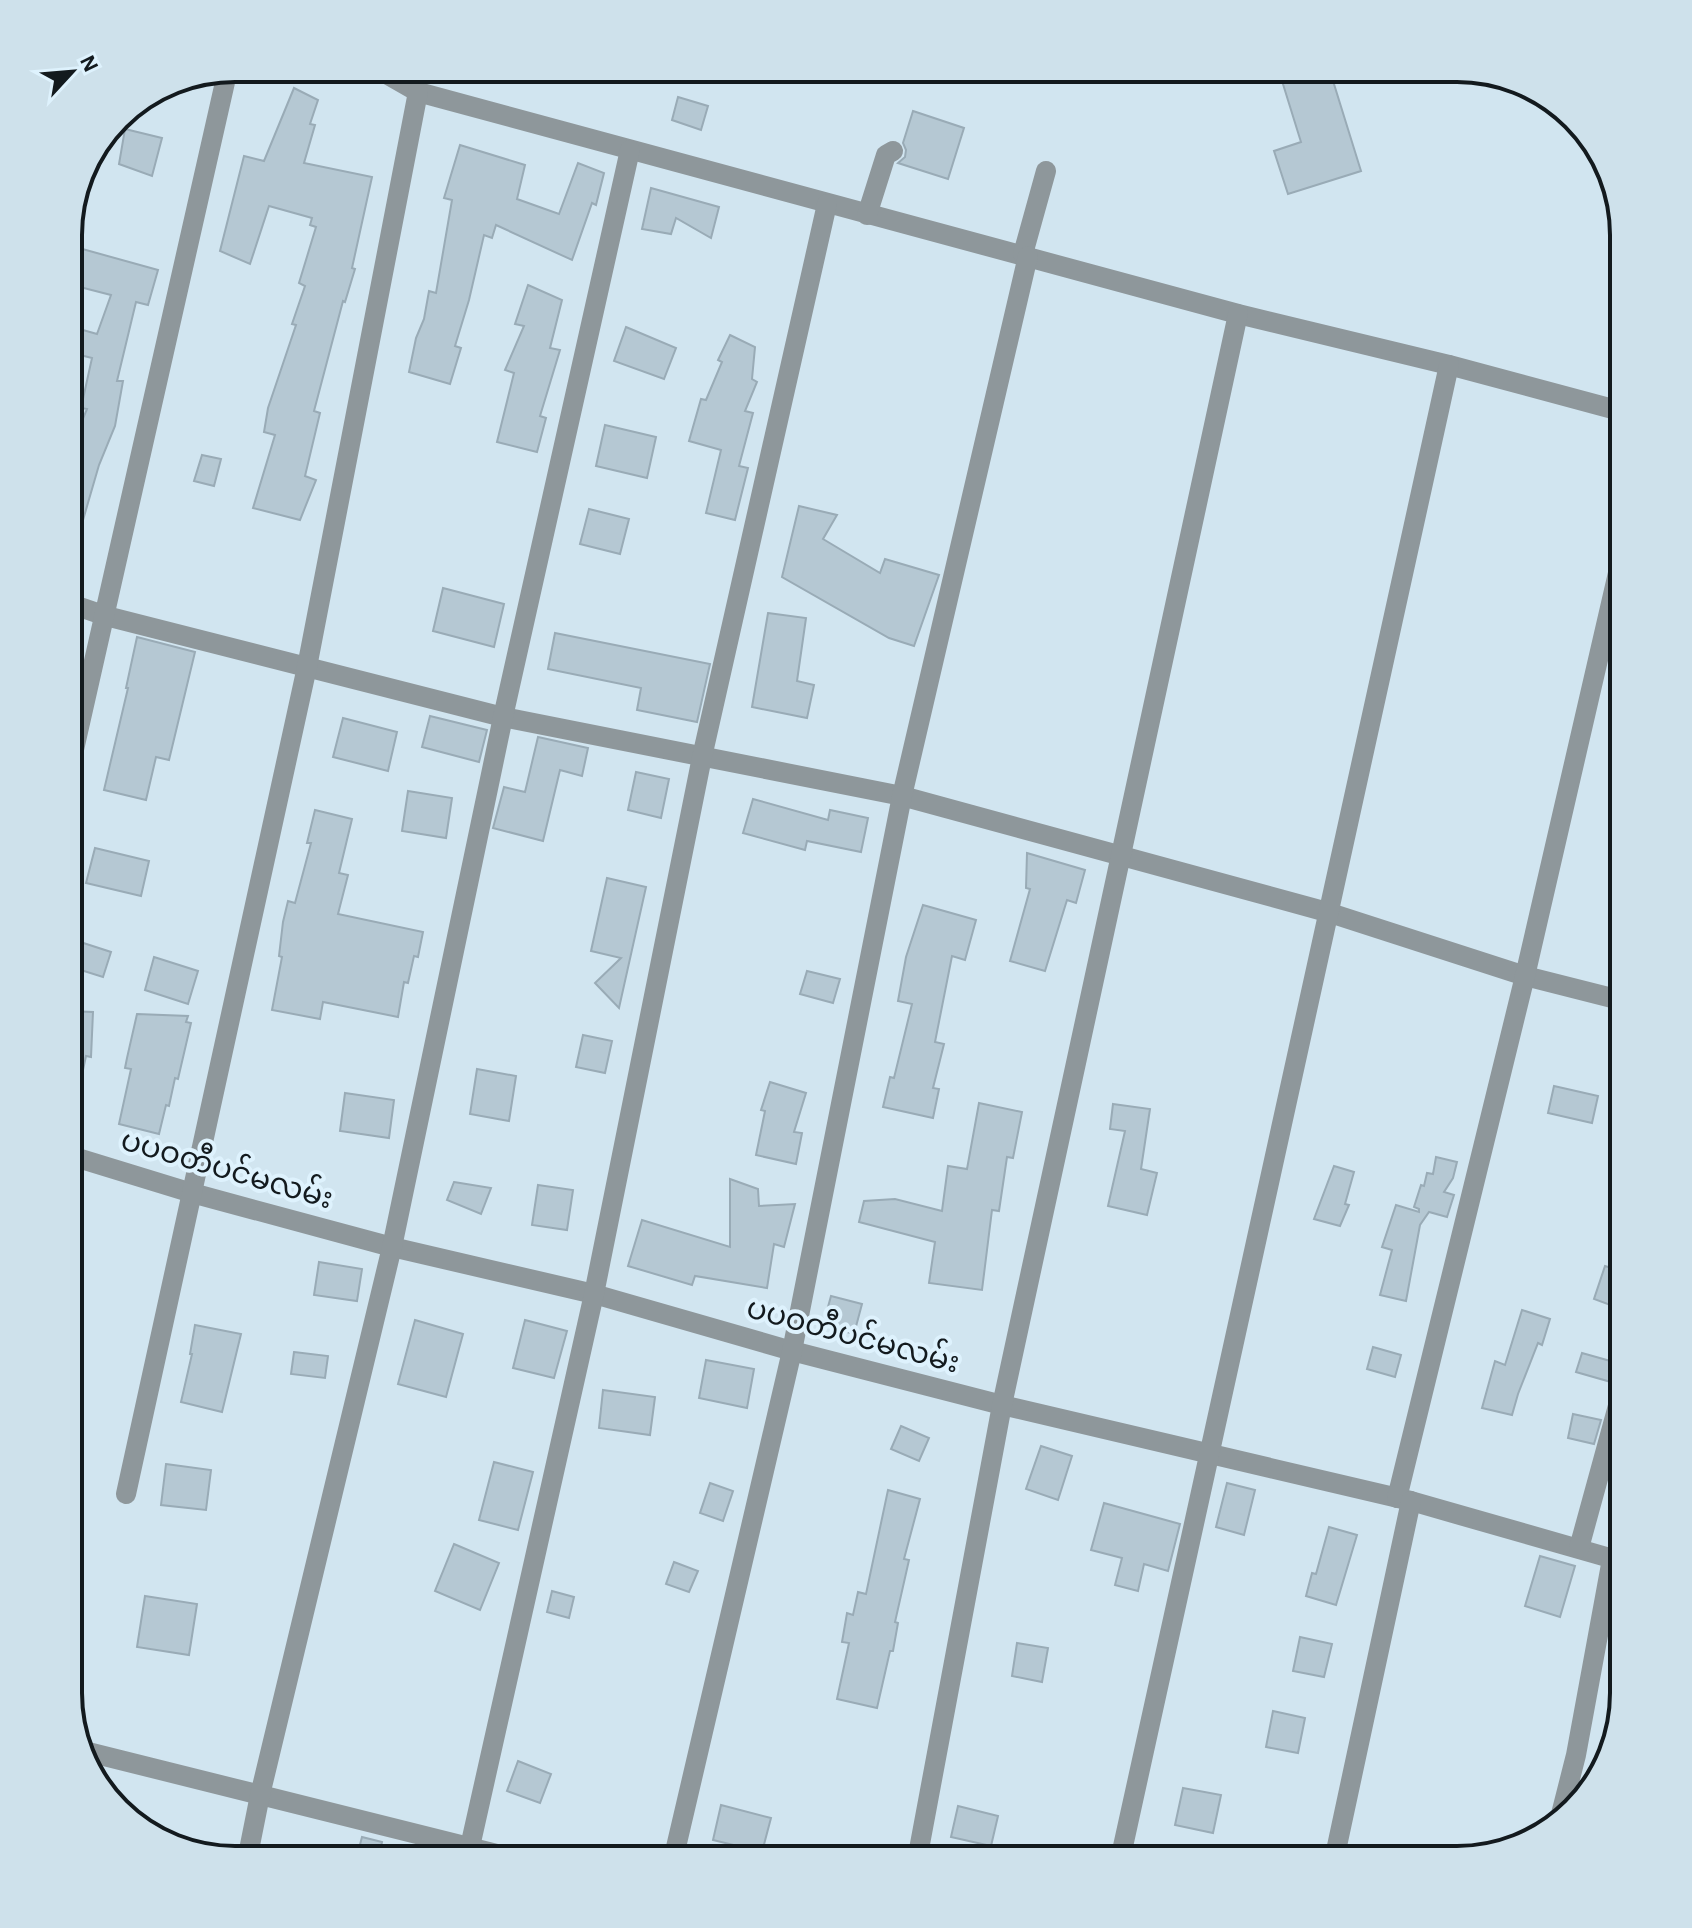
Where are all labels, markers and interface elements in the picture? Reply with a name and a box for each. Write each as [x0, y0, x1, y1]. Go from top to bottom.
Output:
north arrow [32, 32, 112, 112]
text: N [76, 52, 102, 75]
street label: ပပဝတီပင်မလမ်း [117, 1118, 338, 1215]
street label: ပပဝတီပင်မလမ်း [743, 1285, 964, 1379]

